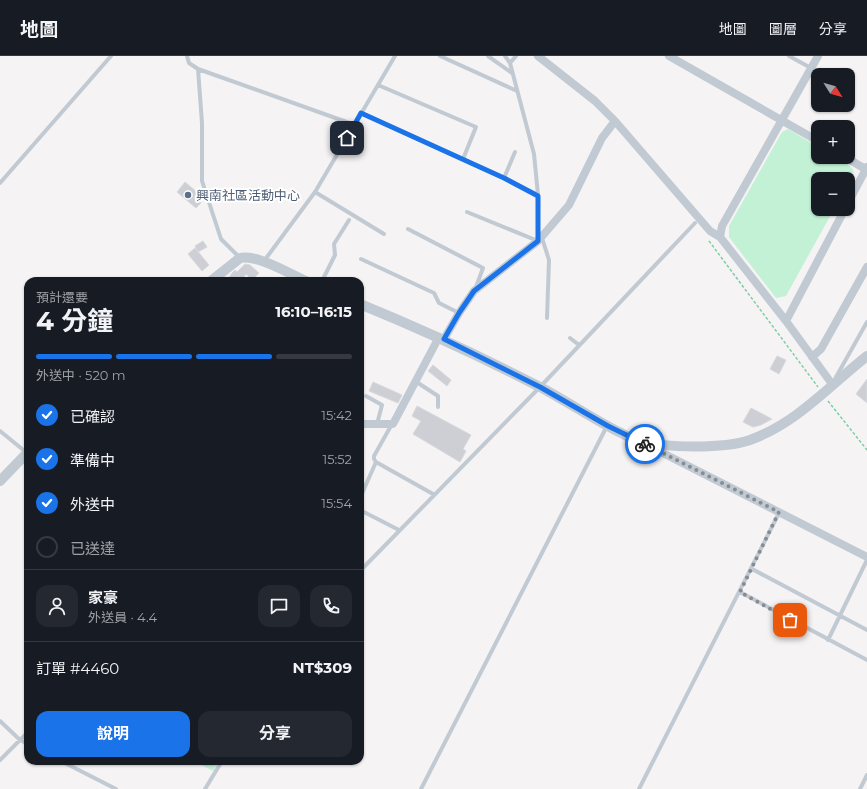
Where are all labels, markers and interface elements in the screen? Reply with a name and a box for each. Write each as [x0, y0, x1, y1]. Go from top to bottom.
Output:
text: 地圖 [20, 18, 58, 41]
text: 地圖 [719, 20, 747, 38]
text: 圖層 [769, 20, 797, 38]
text: 分享 [819, 20, 847, 38]
north arrow [811, 68, 855, 112]
map controls [811, 68, 855, 216]
button: + [811, 120, 855, 164]
pin [330, 121, 364, 155]
icon: home [336, 127, 358, 149]
button: − [811, 172, 855, 216]
place label: 興南社區活動中心 [196, 187, 300, 203]
marker: 興南社區活動中心 [183, 190, 193, 200]
text: 預計還要 [36, 289, 88, 305]
text: 16:10–16:15 [275, 302, 352, 321]
text: 4 分鐘 [36, 305, 113, 337]
text: 外送中 · 520 m [36, 367, 126, 383]
icon: check [36, 404, 58, 426]
text: 已確認 [70, 407, 115, 426]
text: 15:42 [321, 407, 352, 423]
courier [625, 424, 665, 464]
icon: bike [634, 433, 656, 455]
icon: check [36, 448, 58, 470]
text: 準備中 [70, 451, 115, 470]
text: 15:52 [323, 451, 352, 467]
icon: check [36, 492, 58, 514]
text: 外送中 [70, 495, 115, 514]
text: 15:54 [321, 495, 352, 511]
text: 已送達 [70, 539, 115, 558]
button: person [36, 585, 78, 627]
button: chat [258, 585, 300, 627]
button: phone [310, 585, 352, 627]
text: 家豪 [88, 588, 118, 607]
pin [773, 603, 807, 637]
text: 外送員 · 4.4 [88, 609, 157, 625]
icon: bag [779, 609, 801, 631]
text: NT$309 [293, 658, 352, 677]
text: 訂單 #4460 [36, 659, 119, 678]
button: 說明 [36, 711, 190, 757]
button: 分享 [198, 711, 352, 757]

